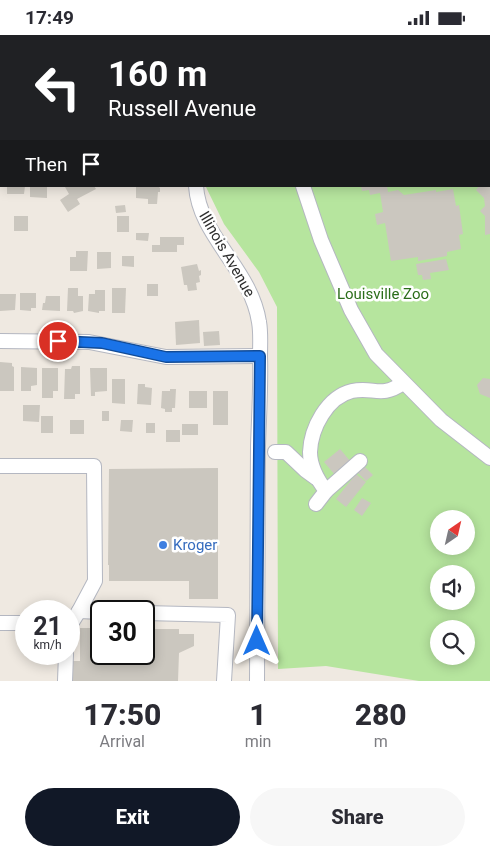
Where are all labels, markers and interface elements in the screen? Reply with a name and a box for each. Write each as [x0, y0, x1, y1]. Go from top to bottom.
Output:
text: 17:49 [25, 6, 74, 29]
text: 160 m [108, 54, 207, 95]
icon: left [25, 55, 90, 120]
text: Russell Avenue [108, 96, 256, 121]
icon: arrive [77, 150, 105, 178]
text: Then [25, 153, 67, 176]
street label: Illinois Avenue [195, 208, 259, 300]
park label: Louisville Zoo [337, 285, 429, 303]
pin [37, 320, 79, 362]
icon: arrive [44, 327, 72, 355]
north arrow [430, 510, 475, 555]
map controls [430, 510, 475, 665]
place label: Kroger [173, 536, 217, 554]
marker: Kroger [157, 539, 169, 551]
button: sound [430, 565, 475, 610]
speed limit sign: 30 [90, 600, 155, 665]
text: 21 [33, 612, 62, 641]
position arrow [230, 614, 282, 666]
button: search [430, 620, 475, 665]
text: km/h [33, 638, 62, 652]
text: 17:50 [83, 697, 161, 732]
text: 1 [249, 697, 267, 732]
text: 280 [355, 697, 407, 732]
text: Arrival [100, 732, 145, 751]
text: min [245, 732, 271, 751]
text: m [374, 732, 388, 751]
button: Exit [25, 788, 240, 846]
button: Share [250, 788, 465, 846]

